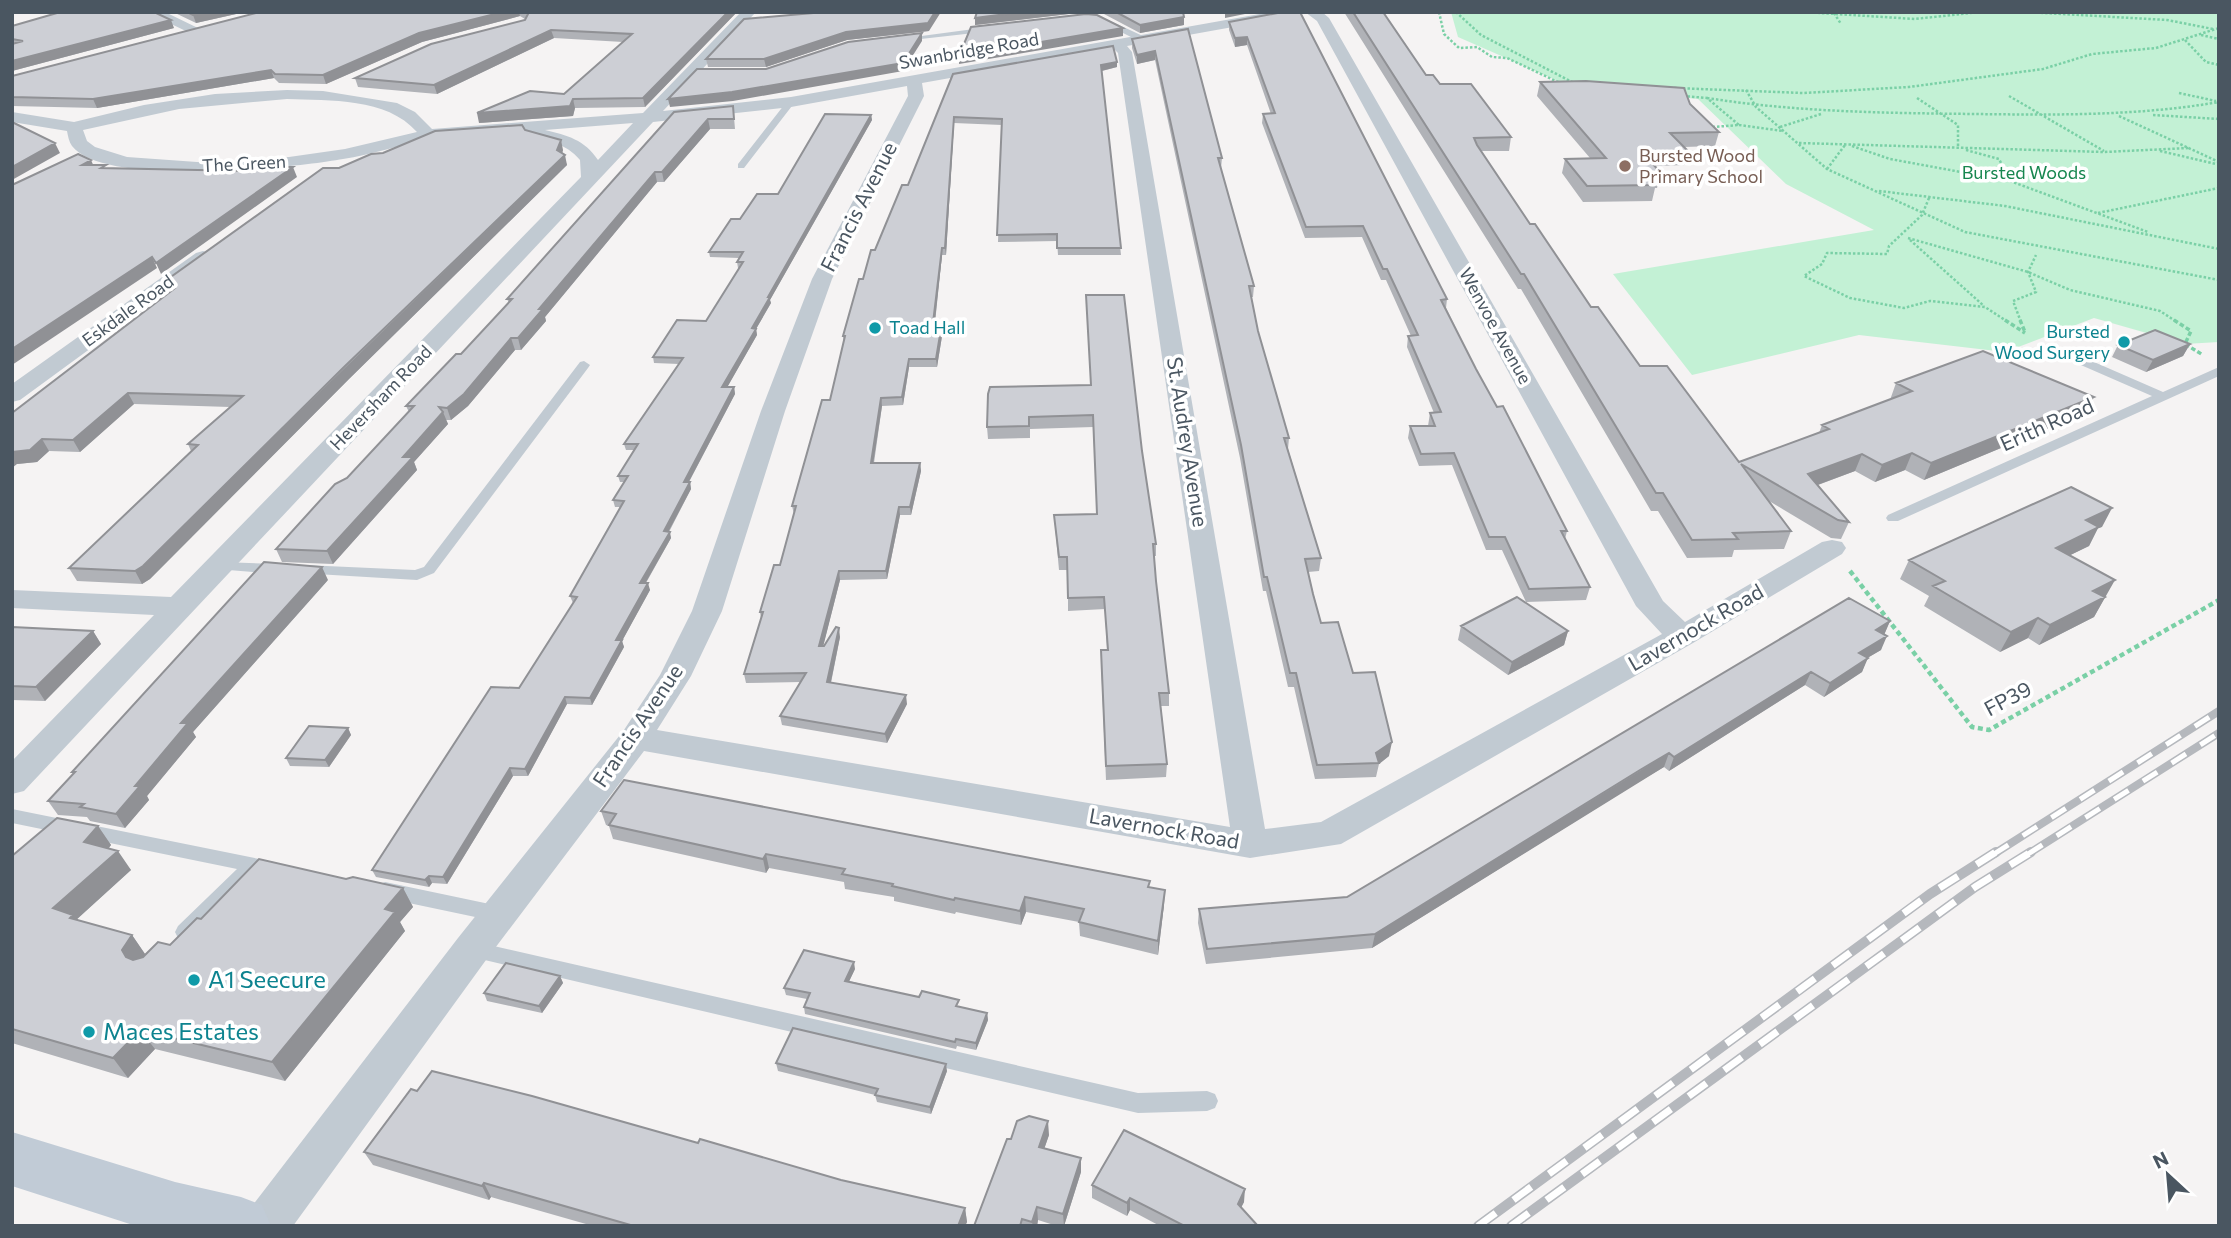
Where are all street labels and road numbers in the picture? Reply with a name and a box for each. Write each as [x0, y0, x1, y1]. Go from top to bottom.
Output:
street label: Swanbridge Road [897, 27, 1040, 73]
street label: Francis Avenue [814, 137, 901, 275]
street label: The Green [201, 150, 287, 176]
street label: Wenvoe Avenue [1455, 264, 1537, 387]
street label: Eskdale Road [77, 270, 177, 351]
street label: Heversham Road [325, 340, 436, 454]
street label: St. Audrey Avenue [1163, 355, 1214, 528]
street label: Erith Road [1996, 392, 2097, 455]
street label: Lavernock Road [1623, 578, 1767, 676]
street label: Francis Avenue [587, 659, 687, 791]
street label: FP39 [1979, 675, 2035, 720]
street label: Lavernock Road [1087, 802, 1241, 853]

